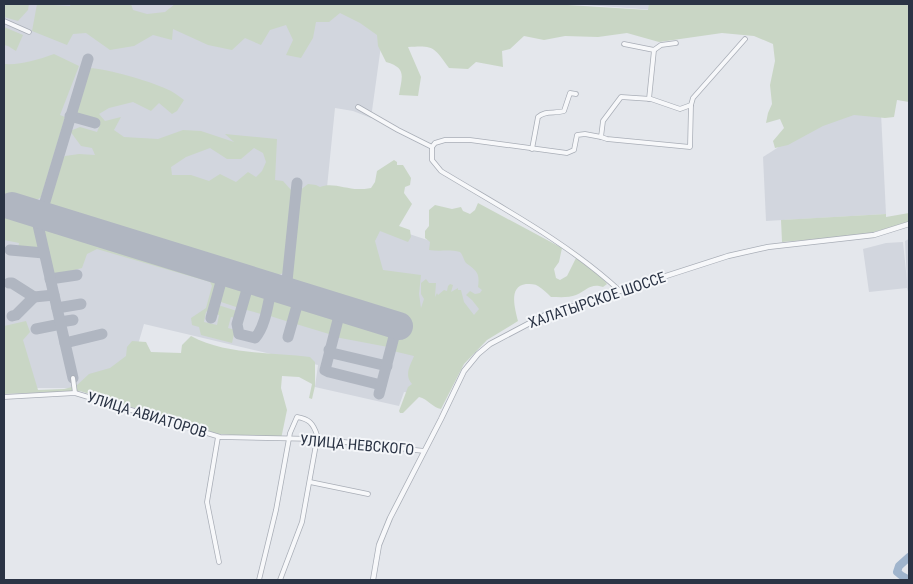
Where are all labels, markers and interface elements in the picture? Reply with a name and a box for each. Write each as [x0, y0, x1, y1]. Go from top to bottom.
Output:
street label: ХАЛАТЫРСКОЕ ШОССЕ [526, 268, 668, 332]
street label: УЛИЦА АВИАТОРОВ [85, 388, 209, 442]
street label: УЛИЦА НЕВСКОГО [299, 431, 415, 459]

